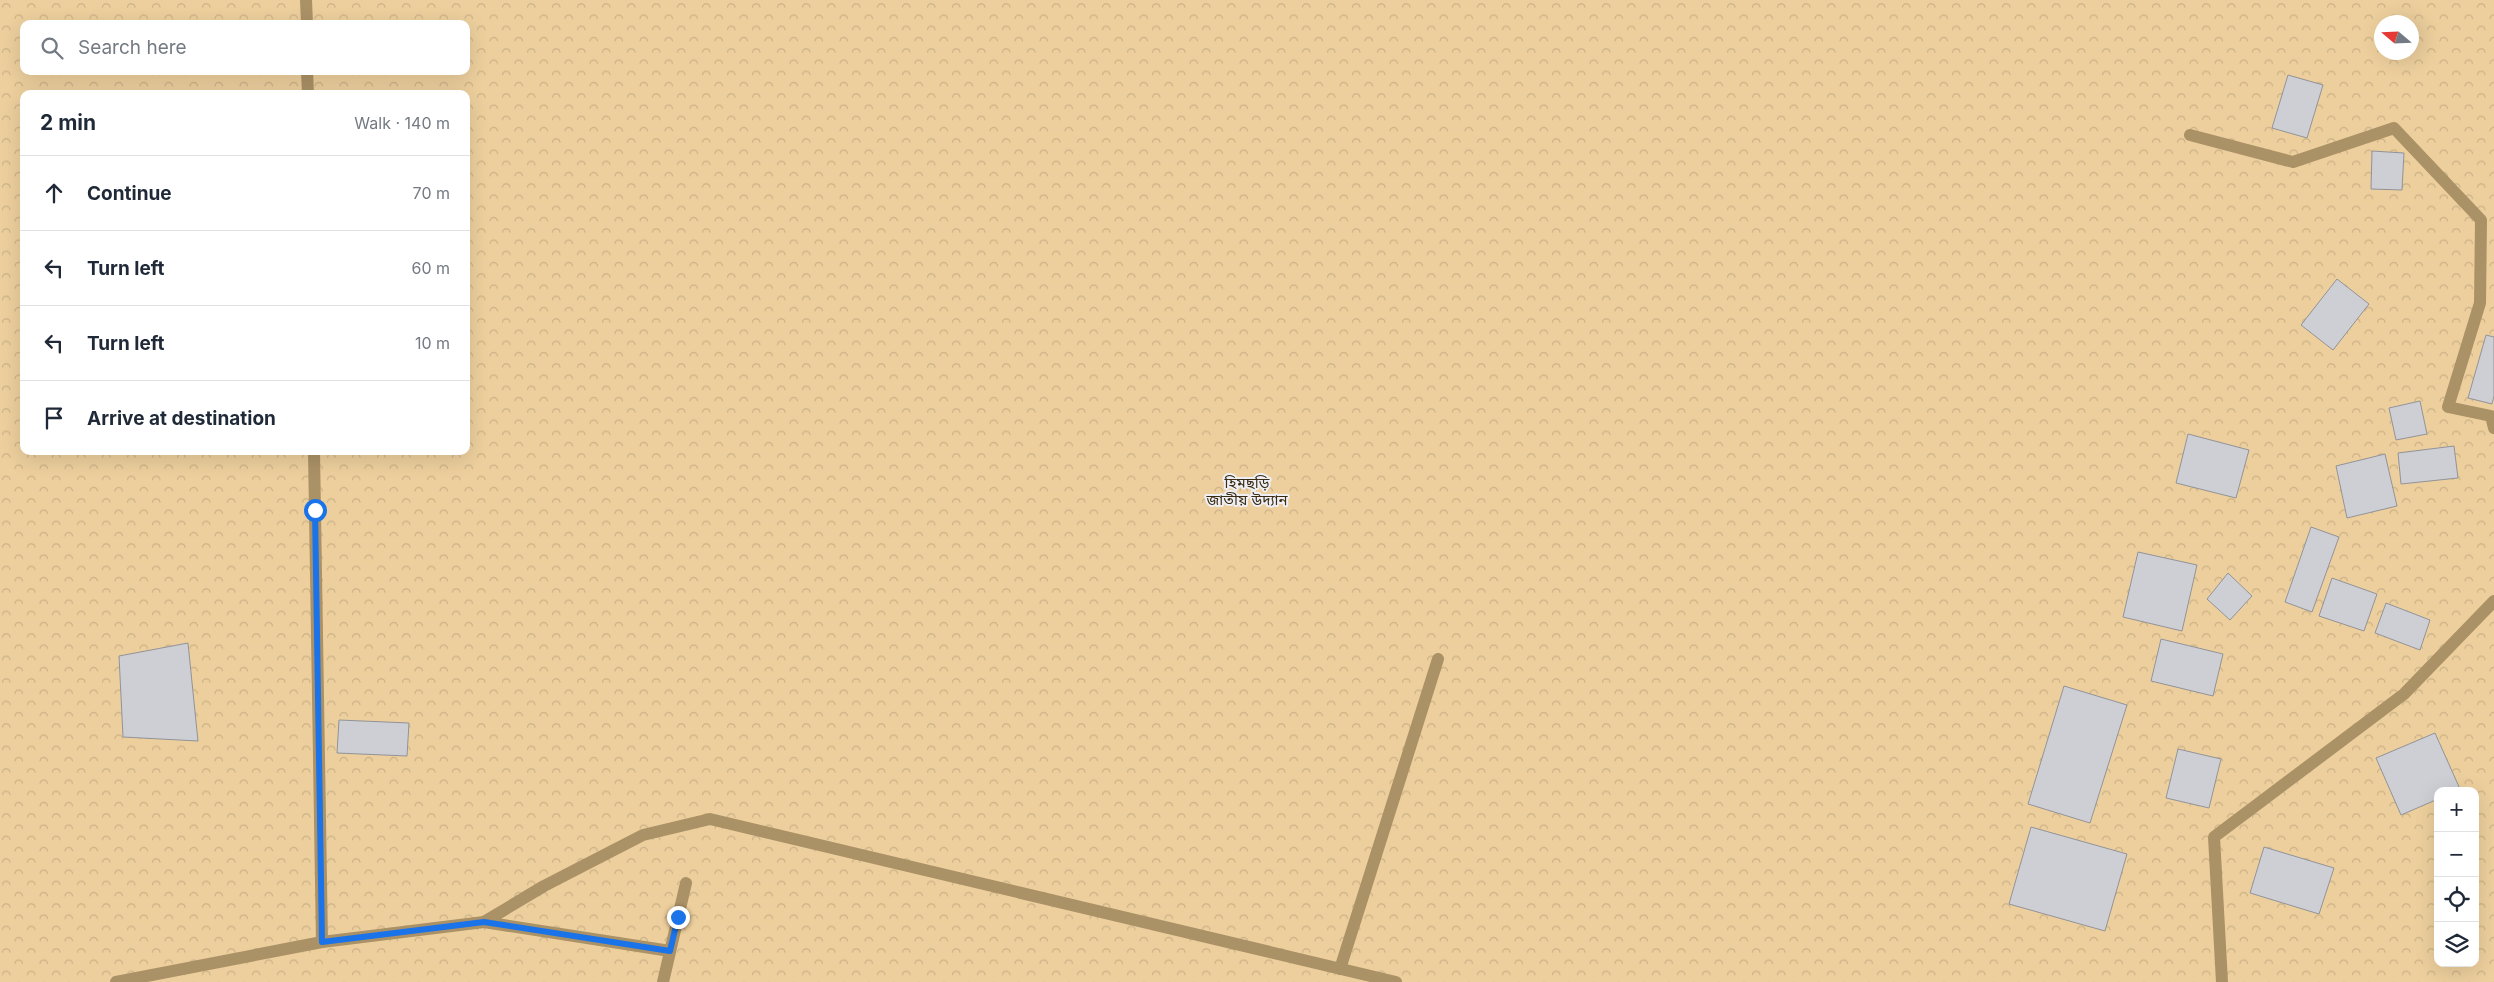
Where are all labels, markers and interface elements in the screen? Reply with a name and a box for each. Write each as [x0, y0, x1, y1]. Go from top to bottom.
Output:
north arrow [2374, 15, 2419, 60]
search box [20, 20, 470, 75]
icon: search [38, 34, 66, 62]
text: Search here [78, 36, 187, 59]
text: 2 min [40, 110, 96, 135]
text: Walk · 140 m [354, 113, 450, 133]
icon: ahead [40, 179, 68, 207]
text: Continue [87, 182, 172, 205]
text: 70 m [413, 183, 450, 203]
icon: left [40, 254, 68, 282]
text: Turn left [87, 257, 165, 280]
text: 60 m [411, 258, 450, 278]
icon: left [40, 329, 68, 357]
text: Turn left [87, 332, 165, 355]
text: 10 m [415, 333, 450, 353]
icon: arrive [40, 404, 68, 432]
text: Arrive at destination [87, 407, 276, 430]
park label: হিমছড়ি জাতীয় উদ্যান [1205, 473, 1289, 509]
route start [304, 499, 327, 522]
map controls [2434, 787, 2479, 967]
button: + [2434, 787, 2479, 832]
button: − [2434, 832, 2479, 877]
button: locate [2434, 877, 2479, 922]
route end [667, 906, 690, 929]
button: layers [2434, 922, 2479, 967]

